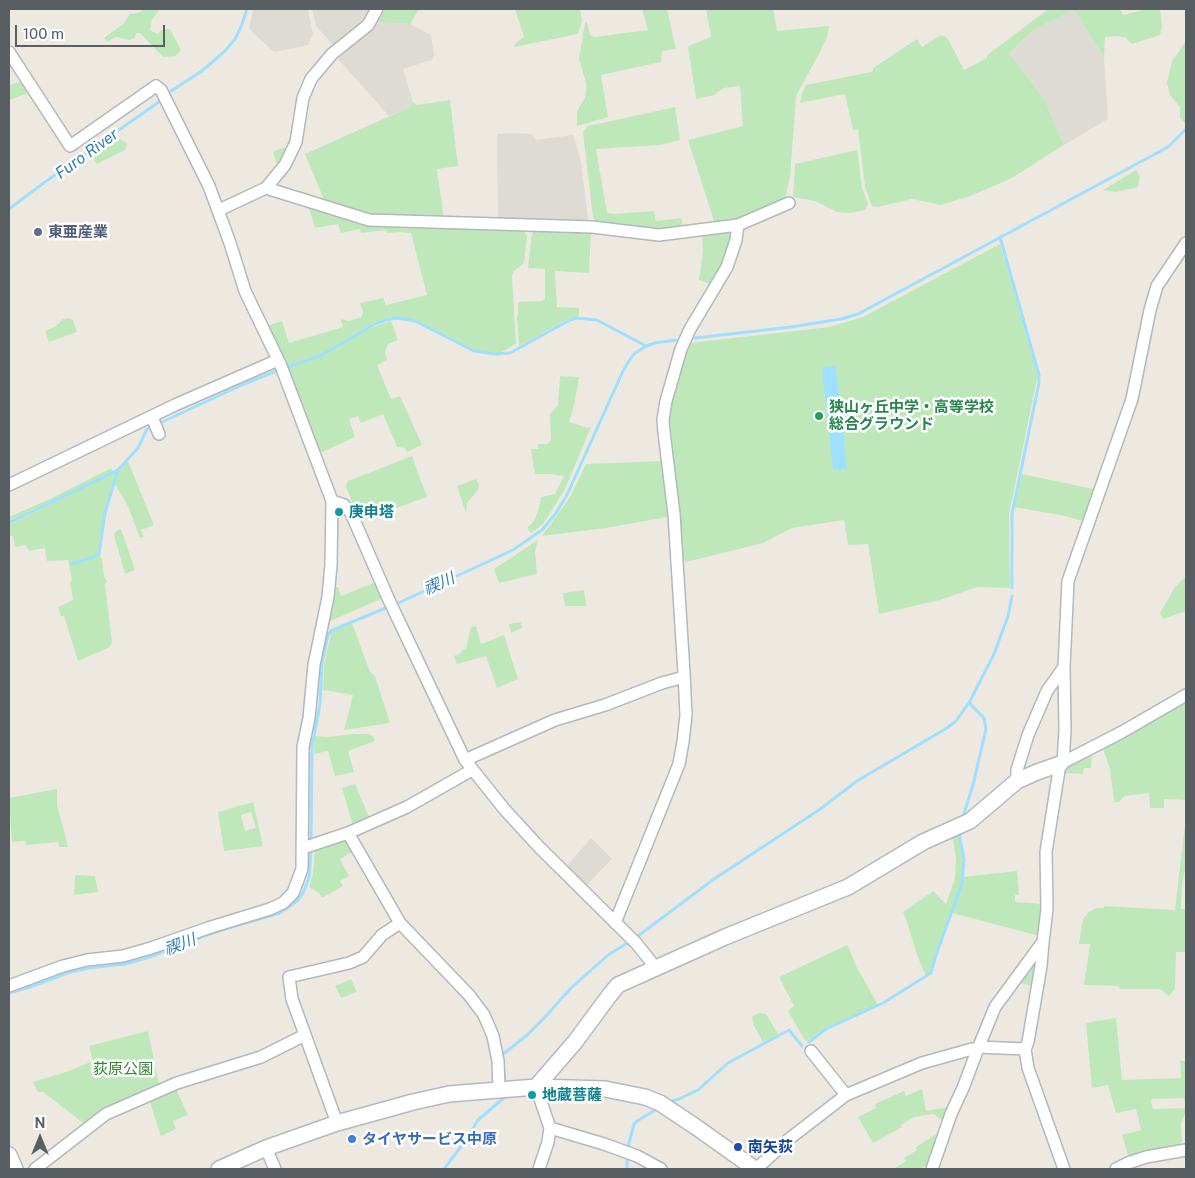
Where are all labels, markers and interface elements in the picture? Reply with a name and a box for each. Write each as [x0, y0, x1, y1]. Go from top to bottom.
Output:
scale bar [18, 15, 168, 47]
text: 100 m [23, 25, 64, 42]
water label: Furo River [52, 125, 122, 183]
place label: 東亜産業 [48, 223, 108, 241]
marker: 東亜産業 [32, 226, 44, 238]
place label: 狭山ヶ丘中学・高等学校 総合グラウンド [829, 398, 994, 433]
marker: 狭山ヶ丘中学・高等学校 総合グラウンド [813, 410, 825, 422]
place label: 庚申塔 [349, 503, 394, 521]
marker: 庚申塔 [333, 506, 345, 518]
water label: 禊川 [420, 569, 458, 599]
water label: 禊川 [162, 930, 198, 960]
park label: 荻原公園 [93, 1060, 153, 1078]
place label: 地蔵菩薩 [542, 1086, 602, 1104]
marker: 地蔵菩薩 [526, 1089, 538, 1101]
north arrow [15, 1113, 65, 1163]
text: N [35, 1115, 45, 1131]
place label: タイヤサービス中原 [362, 1130, 497, 1148]
marker: タイヤサービス中原 [346, 1133, 358, 1145]
place label: 南矢荻 [748, 1138, 793, 1156]
marker: 南矢荻 [732, 1141, 744, 1153]

